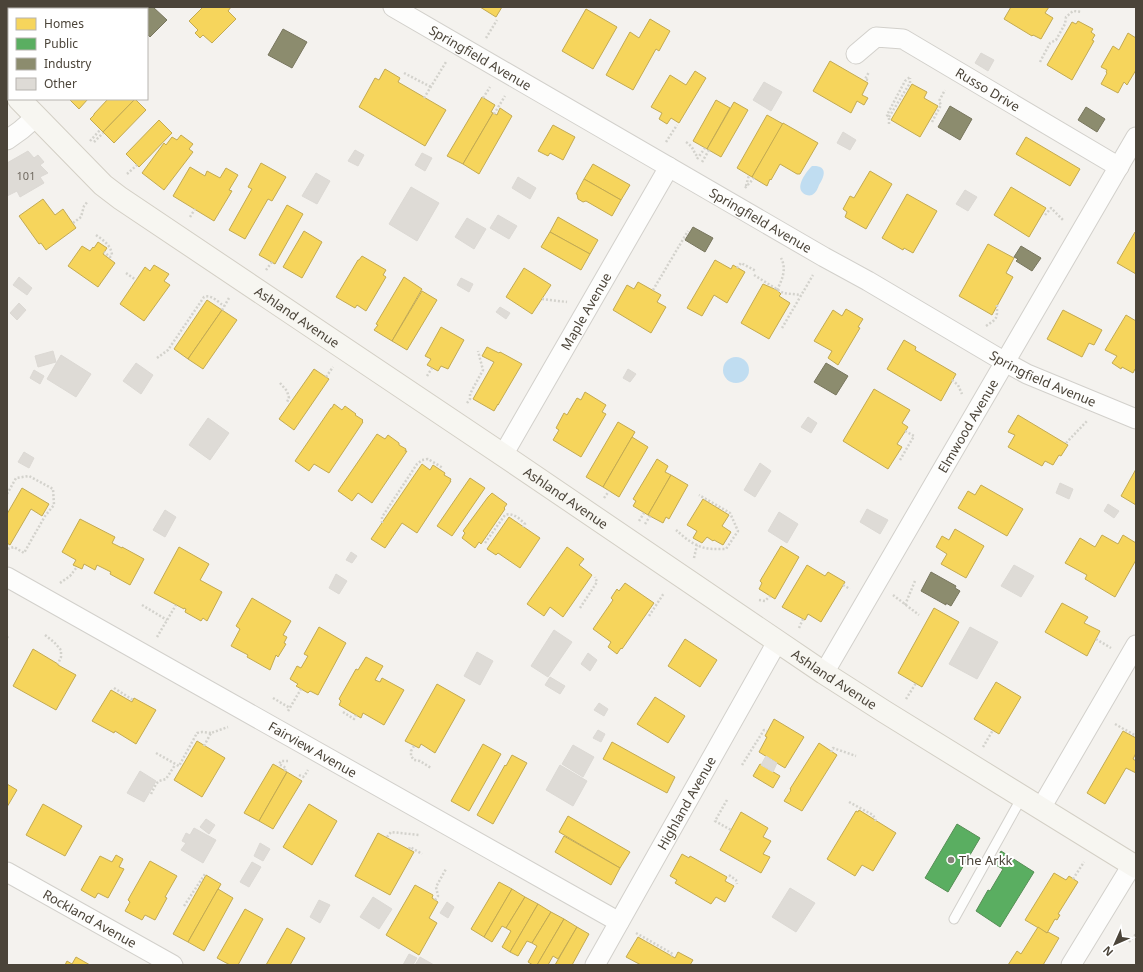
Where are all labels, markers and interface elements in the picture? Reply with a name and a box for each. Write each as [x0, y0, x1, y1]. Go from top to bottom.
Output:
legend [8, 8, 148, 100]
text: Homes [44, 15, 84, 32]
street label: Springfield Avenue [426, 21, 535, 94]
text: Public [44, 35, 78, 52]
text: Industry [44, 55, 92, 72]
street label: Russo Drive [952, 63, 1023, 115]
text: Other [44, 75, 77, 92]
house number: 101 [17, 168, 35, 183]
street label: Springfield Avenue [706, 183, 815, 257]
street label: Maple Avenue [556, 269, 615, 353]
street label: Ashland Avenue [251, 282, 343, 352]
street label: Springfield Avenue [986, 346, 1099, 411]
street label: Elmwood Avenue [933, 376, 1002, 476]
street label: Ashland Avenue [520, 463, 612, 533]
street label: Ashland Avenue [788, 645, 881, 714]
street label: Fairview Avenue [265, 717, 360, 782]
street label: Highland Avenue [653, 753, 720, 853]
place label: The Arkk [959, 851, 1013, 869]
marker: The Arkk [946, 855, 956, 865]
street label: Rockland Avenue [40, 885, 140, 952]
north arrow [1095, 924, 1135, 964]
text: N [1099, 943, 1116, 960]

